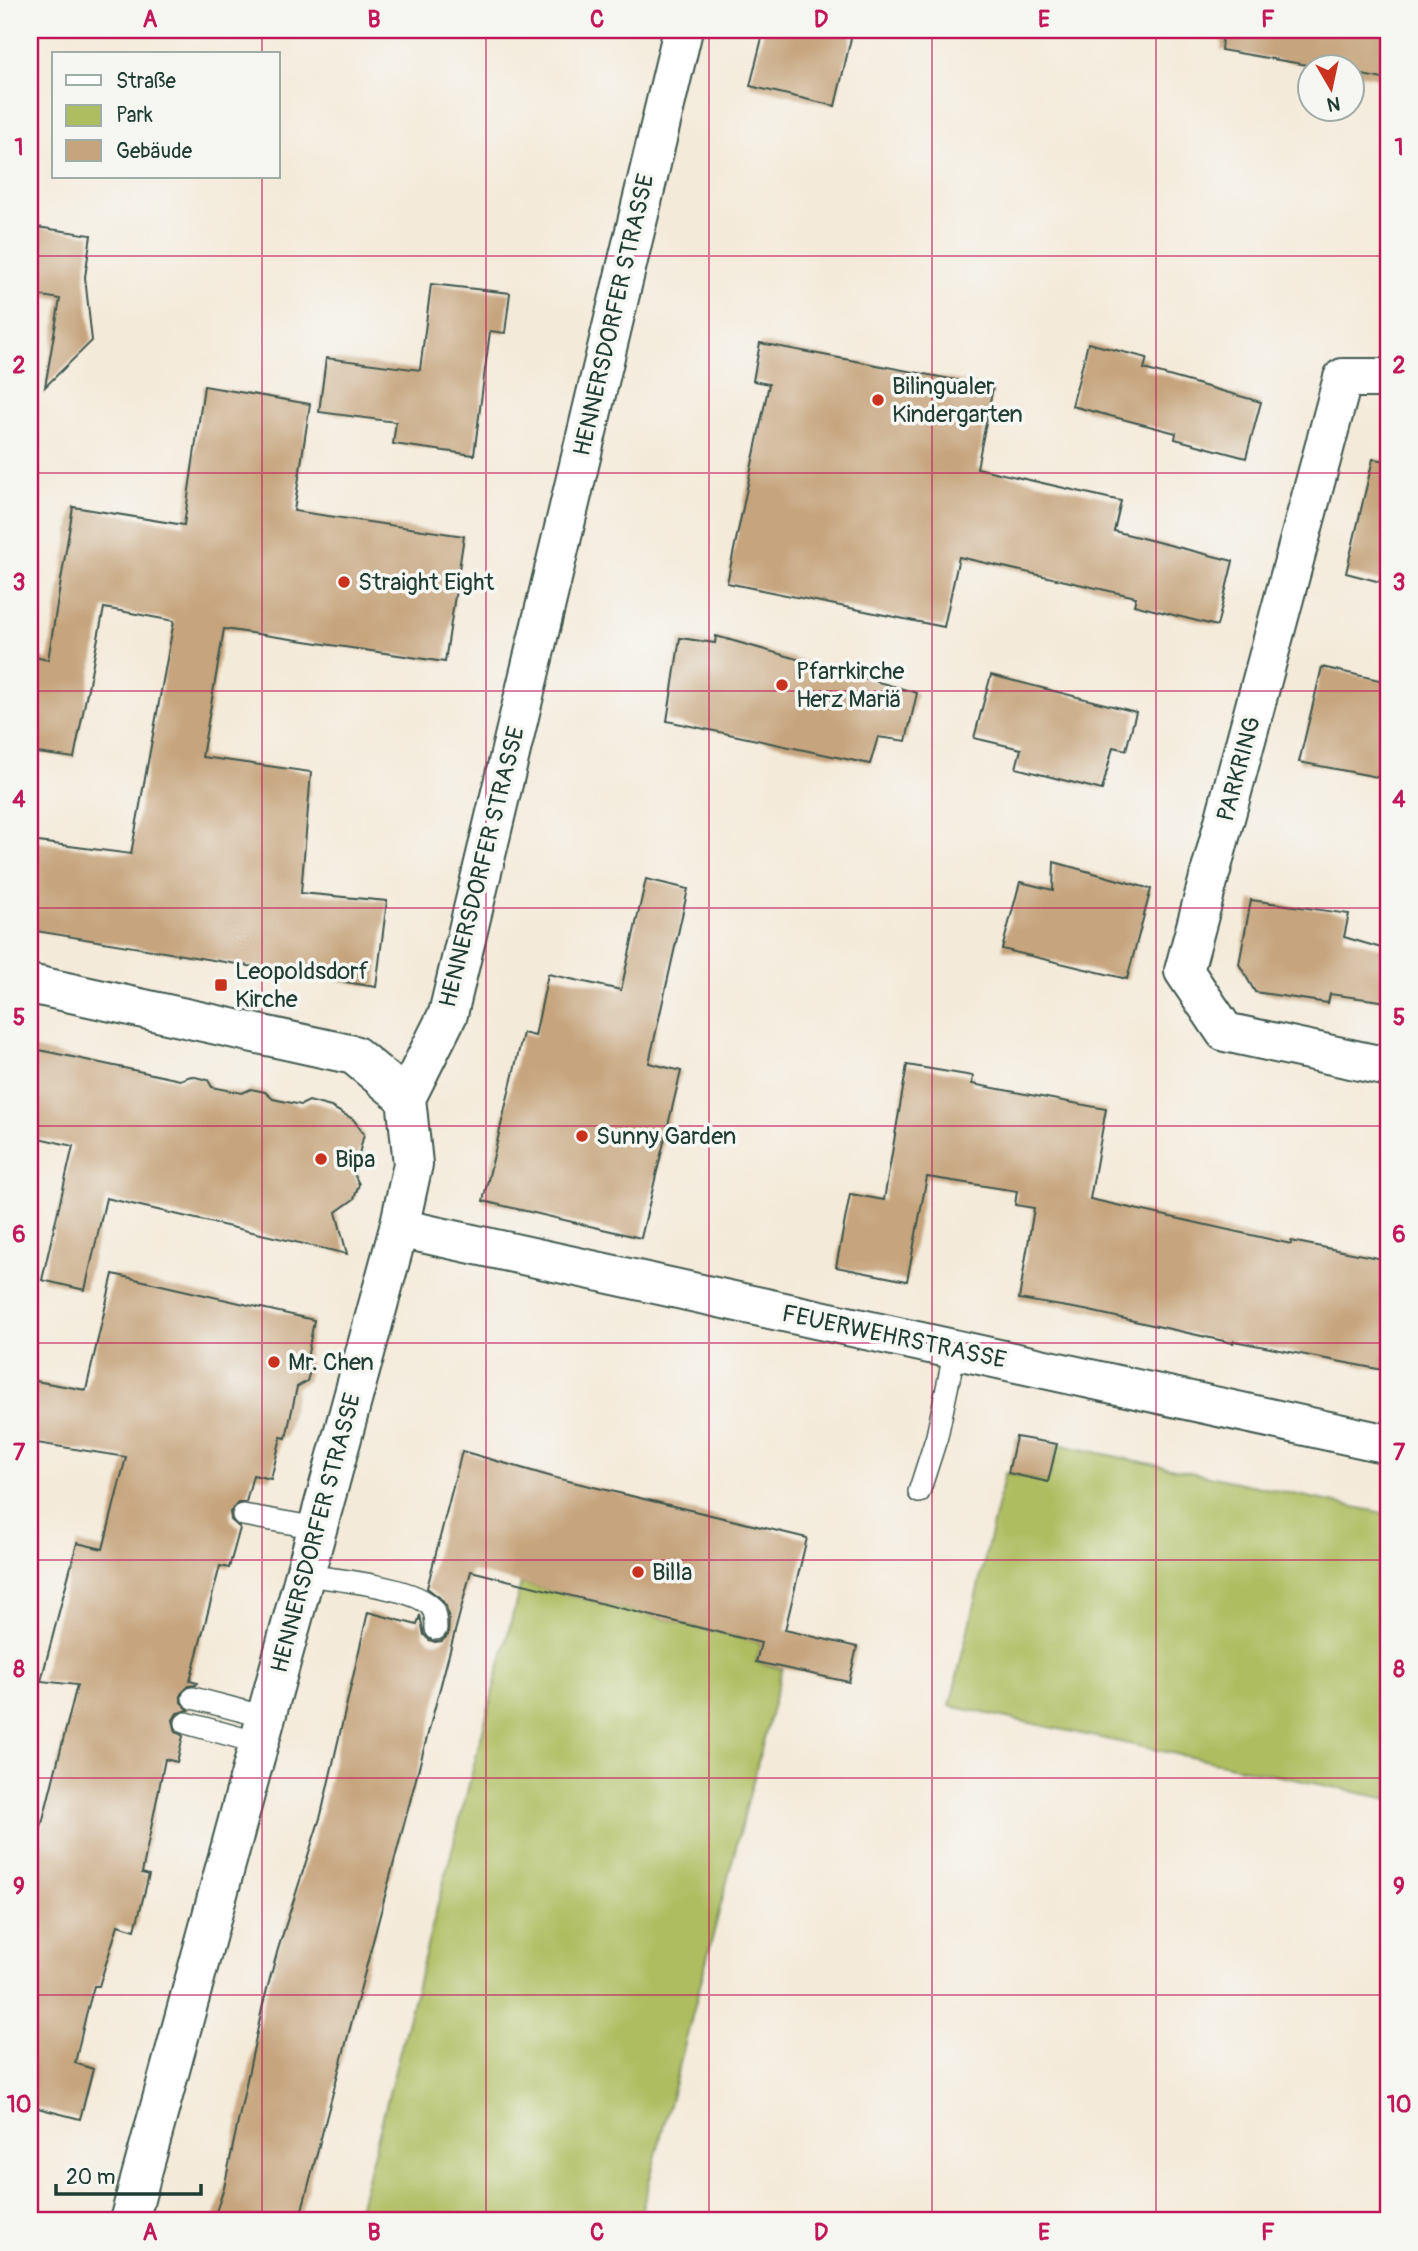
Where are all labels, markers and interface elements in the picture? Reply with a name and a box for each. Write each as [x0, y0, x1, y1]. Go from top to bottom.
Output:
text: A [143, 5, 158, 34]
text: B [367, 5, 381, 34]
text: C [590, 5, 604, 34]
text: D [814, 5, 828, 34]
text: E [1038, 5, 1050, 34]
text: F [1261, 5, 1275, 34]
legend [52, 52, 280, 178]
north arrow [1296, 52, 1366, 122]
text: Straße [116, 68, 176, 95]
text: N [1325, 91, 1342, 117]
text: Park [116, 102, 153, 129]
text: 1 [15, 133, 24, 162]
text: 1 [1395, 133, 1404, 162]
text: Gebäude [116, 138, 193, 165]
street label: HENNERSDORFER STRASSE [567, 171, 661, 459]
text: 2 [13, 351, 26, 380]
text: 2 [1393, 351, 1406, 380]
place label: Bilingualer Kindergarten [892, 372, 1023, 429]
marker: Bilingualer Kindergarten [870, 392, 886, 408]
text: 3 [13, 568, 25, 597]
place label: Straight Eight [358, 568, 494, 597]
text: 3 [1393, 568, 1405, 597]
marker: Straight Eight [336, 574, 352, 590]
place label: Pfarrkirche Herz Mariä [796, 657, 905, 714]
marker: Pfarrkirche Herz Mariä [774, 677, 790, 693]
street label: PARKRING [1211, 713, 1267, 825]
street label: HENNERSDORFER STRASSE [433, 724, 531, 1010]
text: 4 [12, 785, 26, 814]
text: 4 [1392, 785, 1406, 814]
place label: Leopoldsdorf Kirche [235, 957, 369, 1014]
marker: Leopoldsdorf Kirche [213, 977, 229, 993]
text: 5 [13, 1003, 25, 1032]
text: 5 [1393, 1003, 1405, 1032]
place label: Sunny Garden [596, 1122, 736, 1151]
marker: Sunny Garden [574, 1128, 590, 1144]
place label: Bipa [335, 1145, 375, 1174]
marker: Bipa [313, 1151, 329, 1167]
text: 6 [12, 1220, 26, 1249]
text: 6 [1392, 1220, 1406, 1249]
street label: FEUERWEHRSTRASSE [779, 1299, 1009, 1375]
place label: Mr. Chen [288, 1348, 374, 1377]
marker: Mr. Chen [266, 1354, 282, 1370]
street label: HENNERSDORFER STRASSE [265, 1390, 367, 1676]
text: 7 [13, 1438, 26, 1467]
text: 7 [1393, 1438, 1406, 1467]
place label: Billa [652, 1558, 692, 1587]
marker: Billa [630, 1564, 646, 1580]
text: 8 [13, 1655, 25, 1684]
text: 8 [1393, 1655, 1405, 1684]
text: 9 [13, 1872, 25, 1901]
text: 9 [1393, 1872, 1405, 1901]
text: 10 [7, 2090, 31, 2119]
text: 10 [1387, 2090, 1411, 2119]
scale bar [56, 2153, 201, 2197]
text: 20 m [66, 2164, 115, 2191]
text: A [143, 2218, 158, 2247]
text: B [367, 2218, 381, 2247]
text: C [590, 2218, 604, 2247]
text: D [814, 2218, 828, 2247]
text: E [1038, 2218, 1050, 2247]
text: F [1261, 2218, 1275, 2247]

